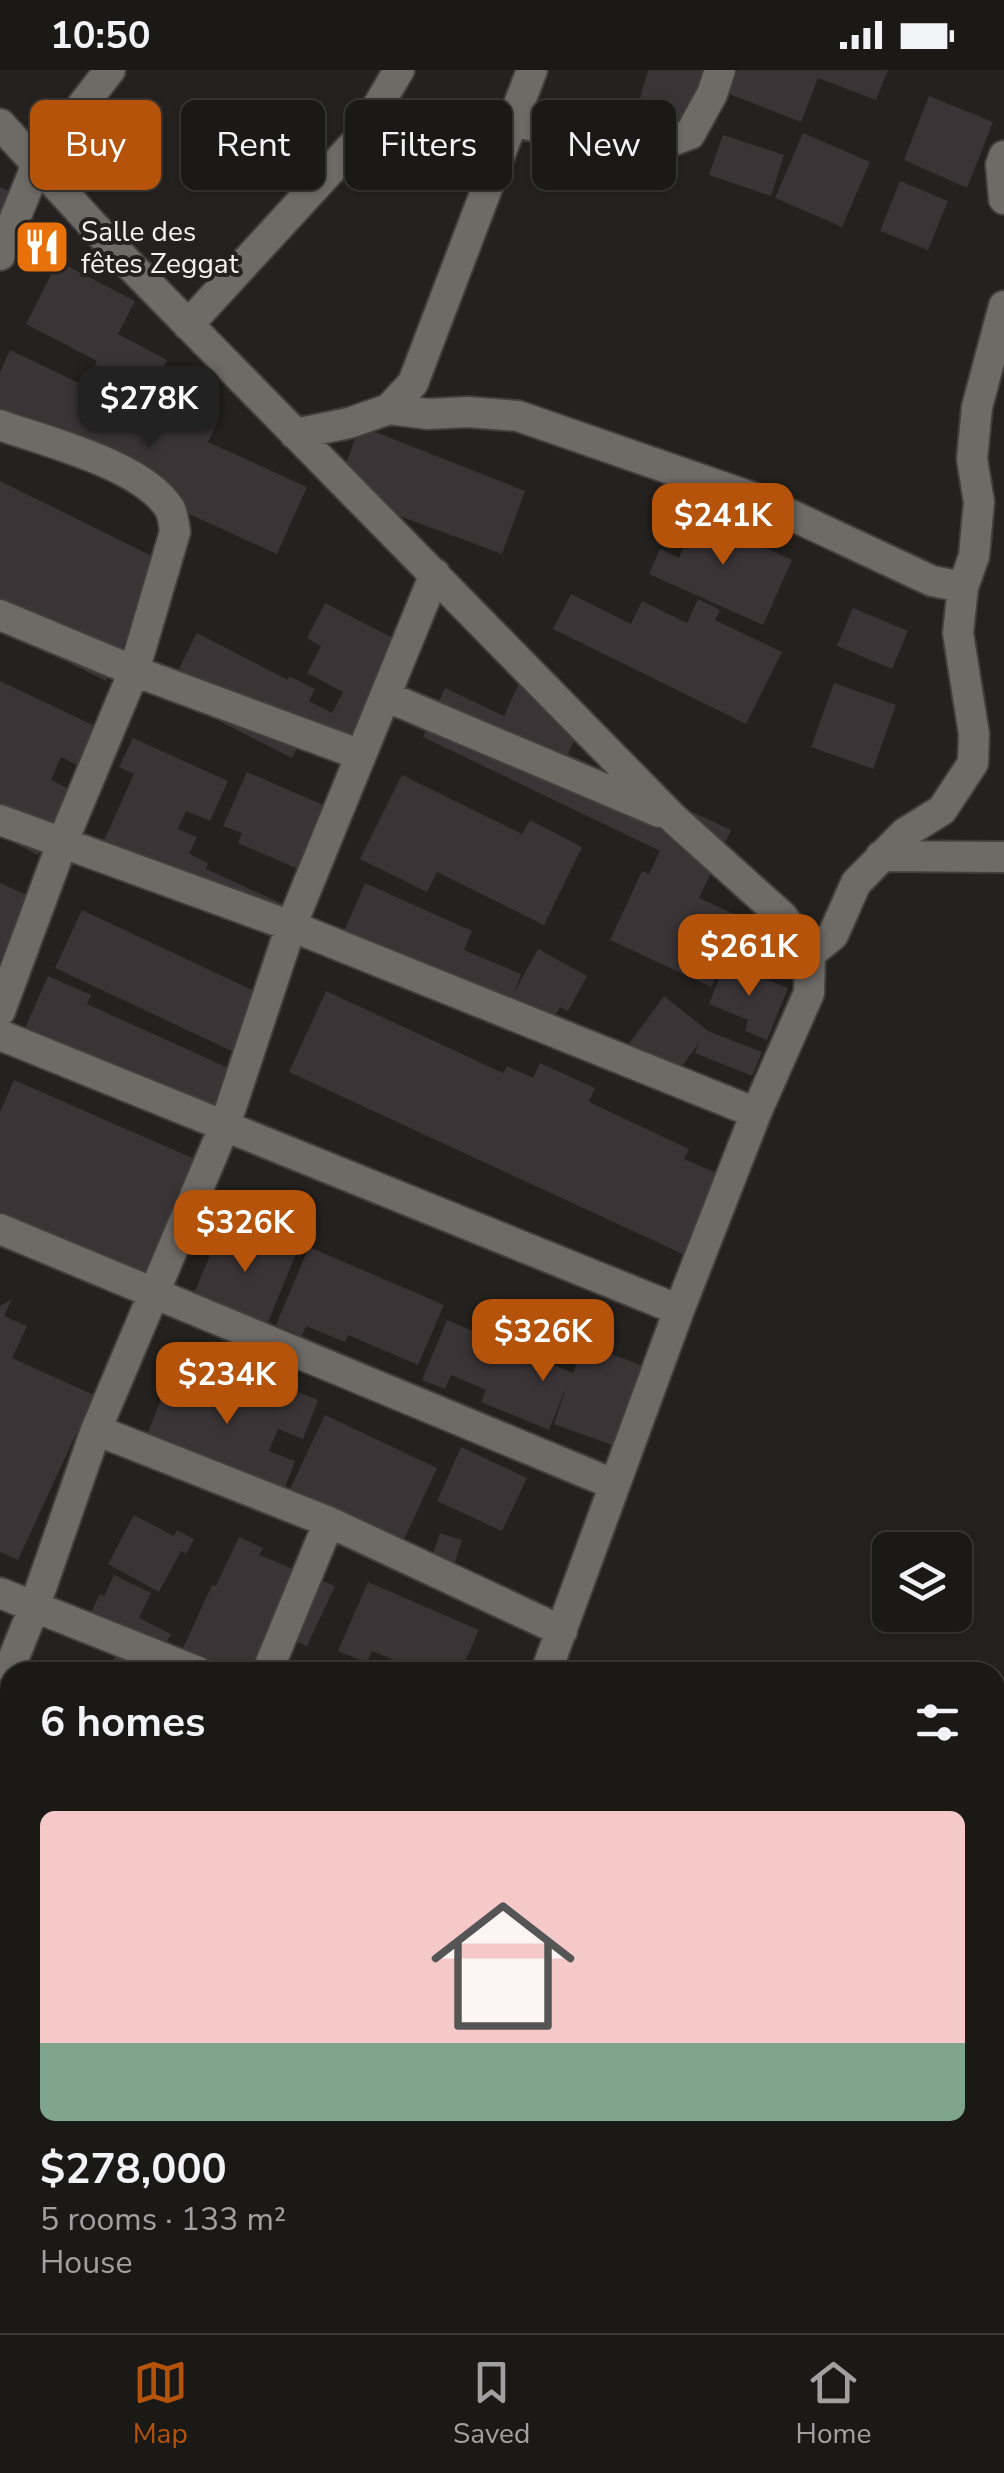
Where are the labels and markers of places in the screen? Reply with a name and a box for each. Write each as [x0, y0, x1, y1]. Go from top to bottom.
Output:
place label: Salle des fêtes Zeggat [81, 213, 239, 283]
restaurant icon: Salle des fêtes Zeggat [12, 217, 72, 277]
pin: $278K [79, 366, 219, 451]
pin: $241K [653, 483, 793, 568]
pin: $261K [679, 914, 819, 999]
pin: $326K [175, 1190, 315, 1275]
pin: $326K [473, 1299, 613, 1384]
pin: $234K [157, 1342, 297, 1427]

